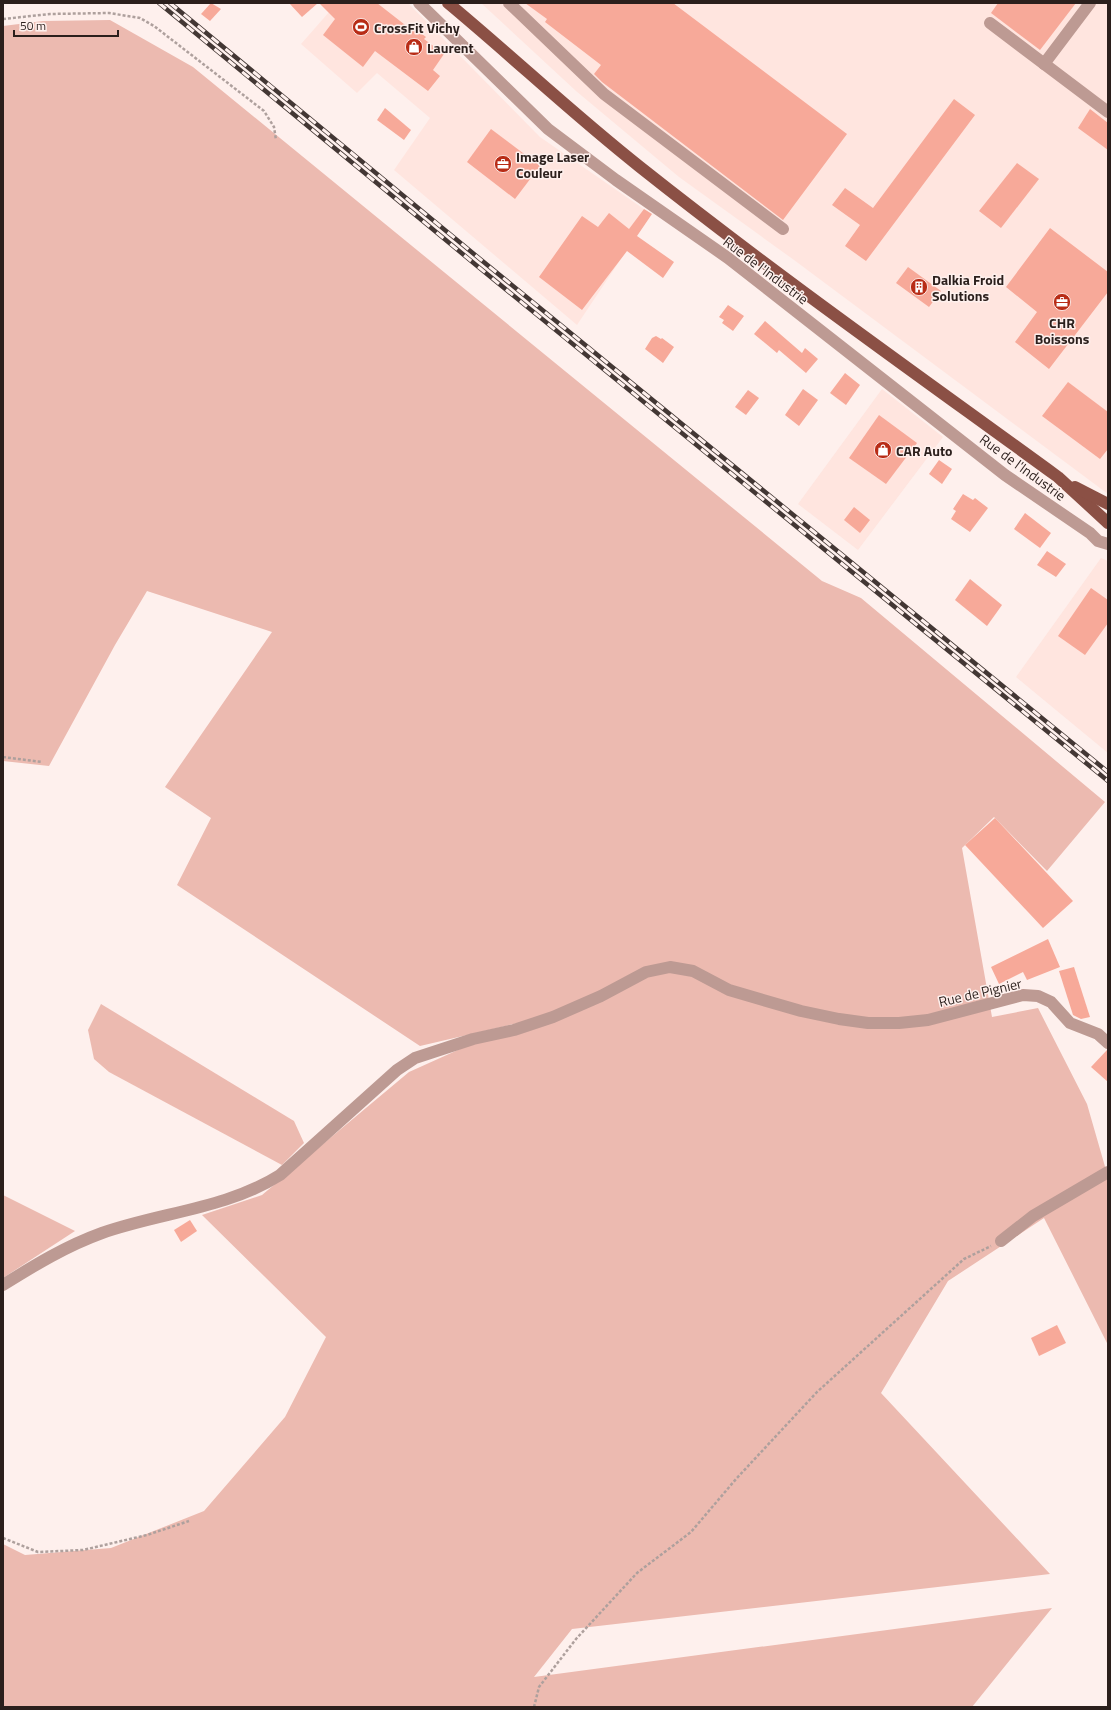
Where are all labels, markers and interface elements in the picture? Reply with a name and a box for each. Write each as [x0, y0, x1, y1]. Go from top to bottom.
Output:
scale bar [14, 12, 118, 38]
text: 50 m [20, 16, 46, 35]
sports icon: CrossFit Vichy [351, 17, 371, 37]
place label: CrossFit Vichy [374, 17, 460, 38]
shop icon: Laurent [404, 37, 424, 57]
place label: Laurent [427, 37, 474, 58]
place label: Image Laser Couleur [516, 146, 589, 183]
office icon: Image Laser Couleur [493, 154, 513, 174]
street label: Rue de l'Industrie [719, 231, 813, 309]
place label: Dalkia Froid Solutions [932, 269, 1004, 306]
building icon: Dalkia Froid Solutions [909, 277, 929, 297]
office icon: CHR Boissons [1052, 292, 1072, 312]
place label: CHR Boissons [1035, 312, 1090, 349]
street label: Rue de l'Industrie [976, 429, 1070, 505]
shop icon: CAR Auto [873, 440, 893, 460]
place label: CAR Auto [896, 440, 953, 461]
street label: Rue de Pignier [936, 972, 1024, 1012]

